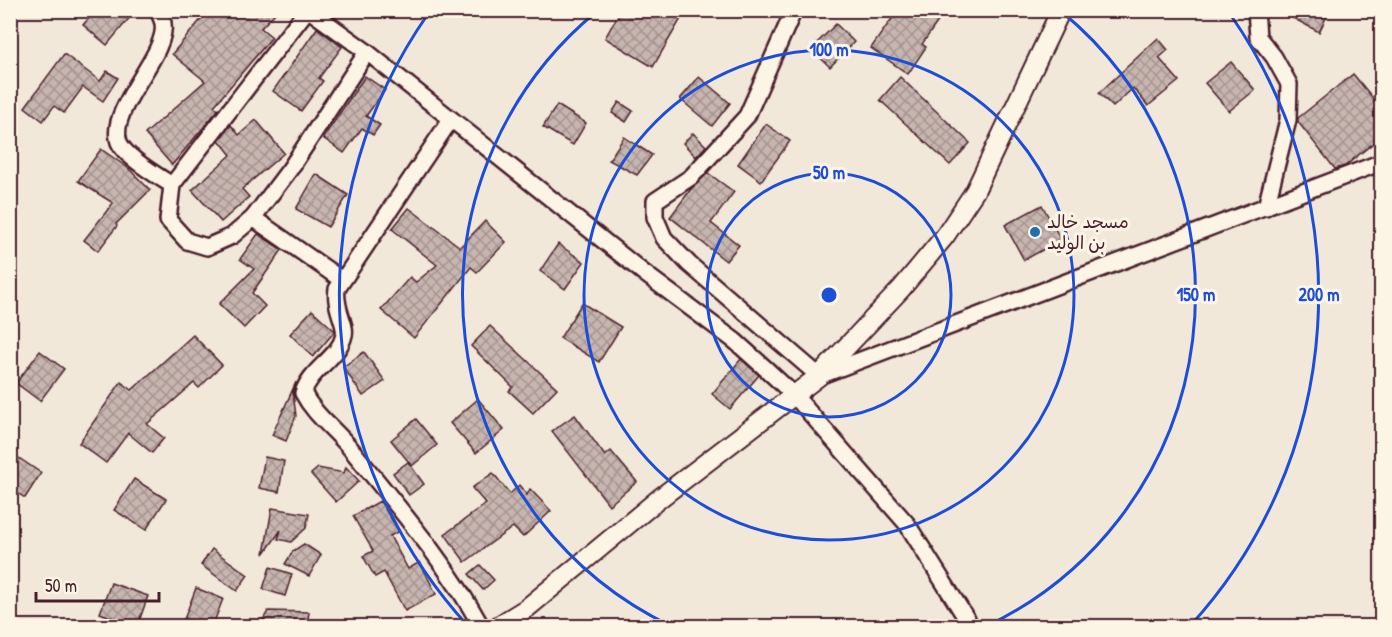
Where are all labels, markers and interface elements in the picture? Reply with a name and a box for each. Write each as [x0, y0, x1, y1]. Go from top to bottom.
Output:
text: 100 m [809, 37, 849, 62]
text: 50 m [813, 160, 845, 185]
place label: مسجد خالد بن الوليد [1047, 209, 1129, 255]
marker: مسجد خالد بن الوليد [1028, 225, 1042, 239]
text: 150 m [1177, 282, 1215, 307]
text: 200 m [1299, 282, 1339, 307]
centre of rings [819, 285, 839, 305]
scale bar [36, 565, 159, 603]
text: 50 m [45, 573, 77, 598]

